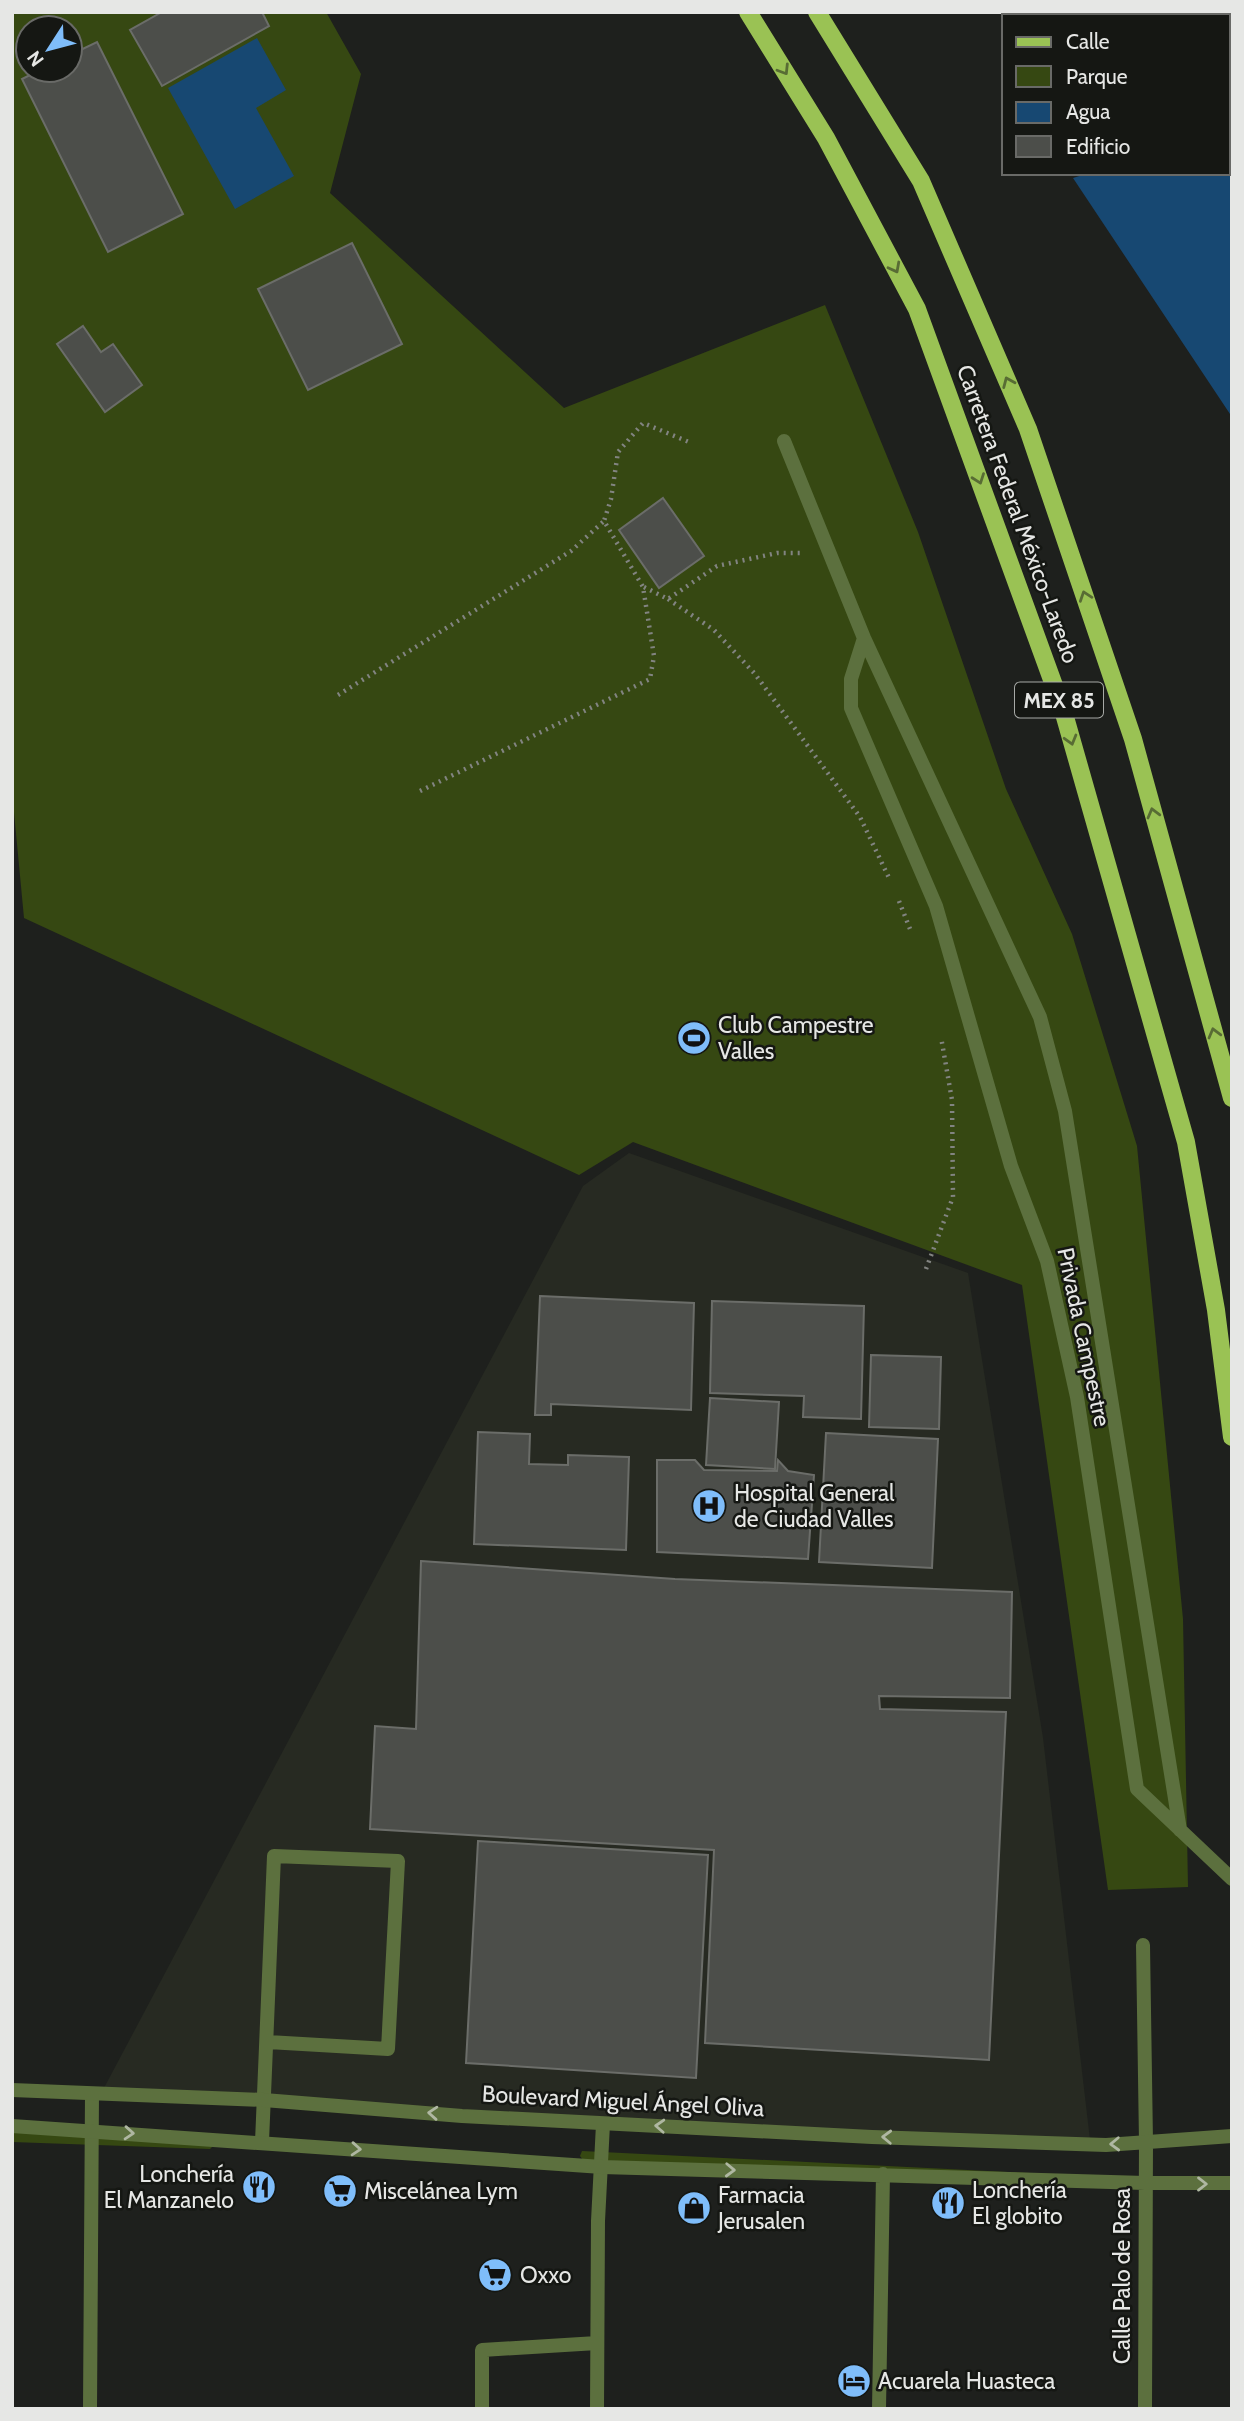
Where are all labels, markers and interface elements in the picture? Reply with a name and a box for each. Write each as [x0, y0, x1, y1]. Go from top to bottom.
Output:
north arrow [14, 14, 84, 84]
legend [1002, 14, 1230, 175]
text: Calle [1066, 29, 1110, 54]
text: N [22, 47, 49, 71]
one-way arrow [775, 62, 788, 75]
text: Parque [1066, 64, 1128, 89]
text: Agua [1066, 99, 1110, 124]
text: Edificio [1066, 134, 1130, 159]
one-way arrow [887, 261, 901, 273]
street label: Carretera Federal México-Laredo [951, 361, 1085, 667]
one-way arrow [1002, 377, 1016, 390]
one-way arrow [971, 473, 985, 485]
one-way arrow [1079, 591, 1093, 603]
road number: MEX 85 [1015, 682, 1103, 718]
one-way arrow [1063, 734, 1078, 746]
one-way arrow [1147, 807, 1162, 819]
place label: Club Campestre Valles [718, 1011, 874, 1065]
sports icon: Club Campestre Valles [675, 1019, 713, 1057]
one-way arrow [1208, 1027, 1222, 1039]
street label: Privada Campestre [1051, 1245, 1117, 1429]
place label: Hospital General de Ciudad Valles [734, 1479, 895, 1533]
hospital icon: Hospital General de Ciudad Valles [690, 1487, 728, 1525]
street label: Boulevard Miguel Ángel Oliva [481, 2079, 765, 2122]
one-way arrow [427, 2106, 438, 2121]
one-way arrow [654, 2119, 665, 2134]
one-way arrow [124, 2126, 135, 2141]
one-way arrow [882, 2130, 893, 2145]
one-way arrow [1109, 2136, 1120, 2151]
one-way arrow [351, 2141, 362, 2156]
place label: Lonchería El Manzanelo [104, 2160, 234, 2214]
one-way arrow [725, 2162, 736, 2178]
restaurant icon: Lonchería El Manzanelo [240, 2168, 278, 2206]
supermarket icon: Miscelánea Lym [321, 2172, 359, 2210]
place label: Lonchería El globito [972, 2176, 1067, 2230]
one-way arrow [1198, 2176, 1208, 2192]
place label: Miscelánea Lym [364, 2177, 518, 2205]
place label: Farmacia Jerusalen [717, 2181, 805, 2235]
restaurant icon: Lonchería El globito [929, 2184, 967, 2222]
street label: Calle Palo de Rosa [1108, 2188, 1136, 2364]
shop icon: Farmacia Jerusalen [675, 2189, 713, 2227]
supermarket icon: Oxxo [476, 2256, 514, 2294]
place label: Oxxo [520, 2261, 572, 2289]
hotel icon: Acuarela Huasteca [835, 2362, 873, 2400]
place label: Acuarela Huasteca [878, 2367, 1055, 2395]

